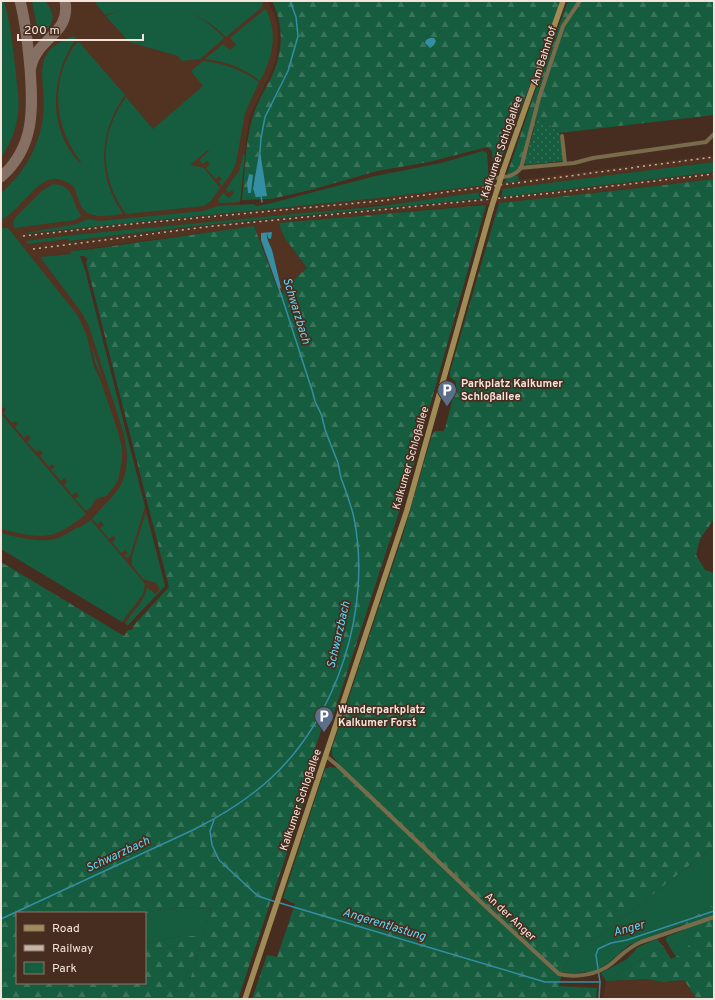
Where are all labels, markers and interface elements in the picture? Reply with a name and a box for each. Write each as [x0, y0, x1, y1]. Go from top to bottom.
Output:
scale bar [18, 16, 143, 42]
text: 200 m [24, 23, 60, 39]
street label: Am Bahnhof [528, 24, 560, 87]
street label: Kalkumer Schloßallee [478, 94, 526, 200]
water label: Schwarzbach [278, 276, 314, 347]
place label: Parkplatz Kalkumer Schloßallee [461, 377, 563, 404]
parking icon: Parkplatz Kalkumer Schloßallee [436, 379, 458, 407]
street label: Kalkumer Schloßallee [390, 405, 432, 511]
water label: Schwarzbach [323, 599, 355, 670]
place label: Wanderparkplatz Kalkumer Forst [338, 703, 426, 730]
parking icon: Wanderparkplatz Kalkumer Forst [313, 705, 335, 733]
street label: Kalkumer Schloßallee [277, 747, 325, 853]
water label: Schwarzbach [84, 833, 153, 877]
street label: An der Anger [481, 890, 539, 945]
water label: Angerentlastung [341, 905, 428, 945]
legend [16, 912, 146, 984]
water label: Anger [612, 917, 648, 941]
text: Road [52, 921, 80, 937]
text: Railway [52, 941, 93, 957]
text: Park [52, 961, 77, 977]

